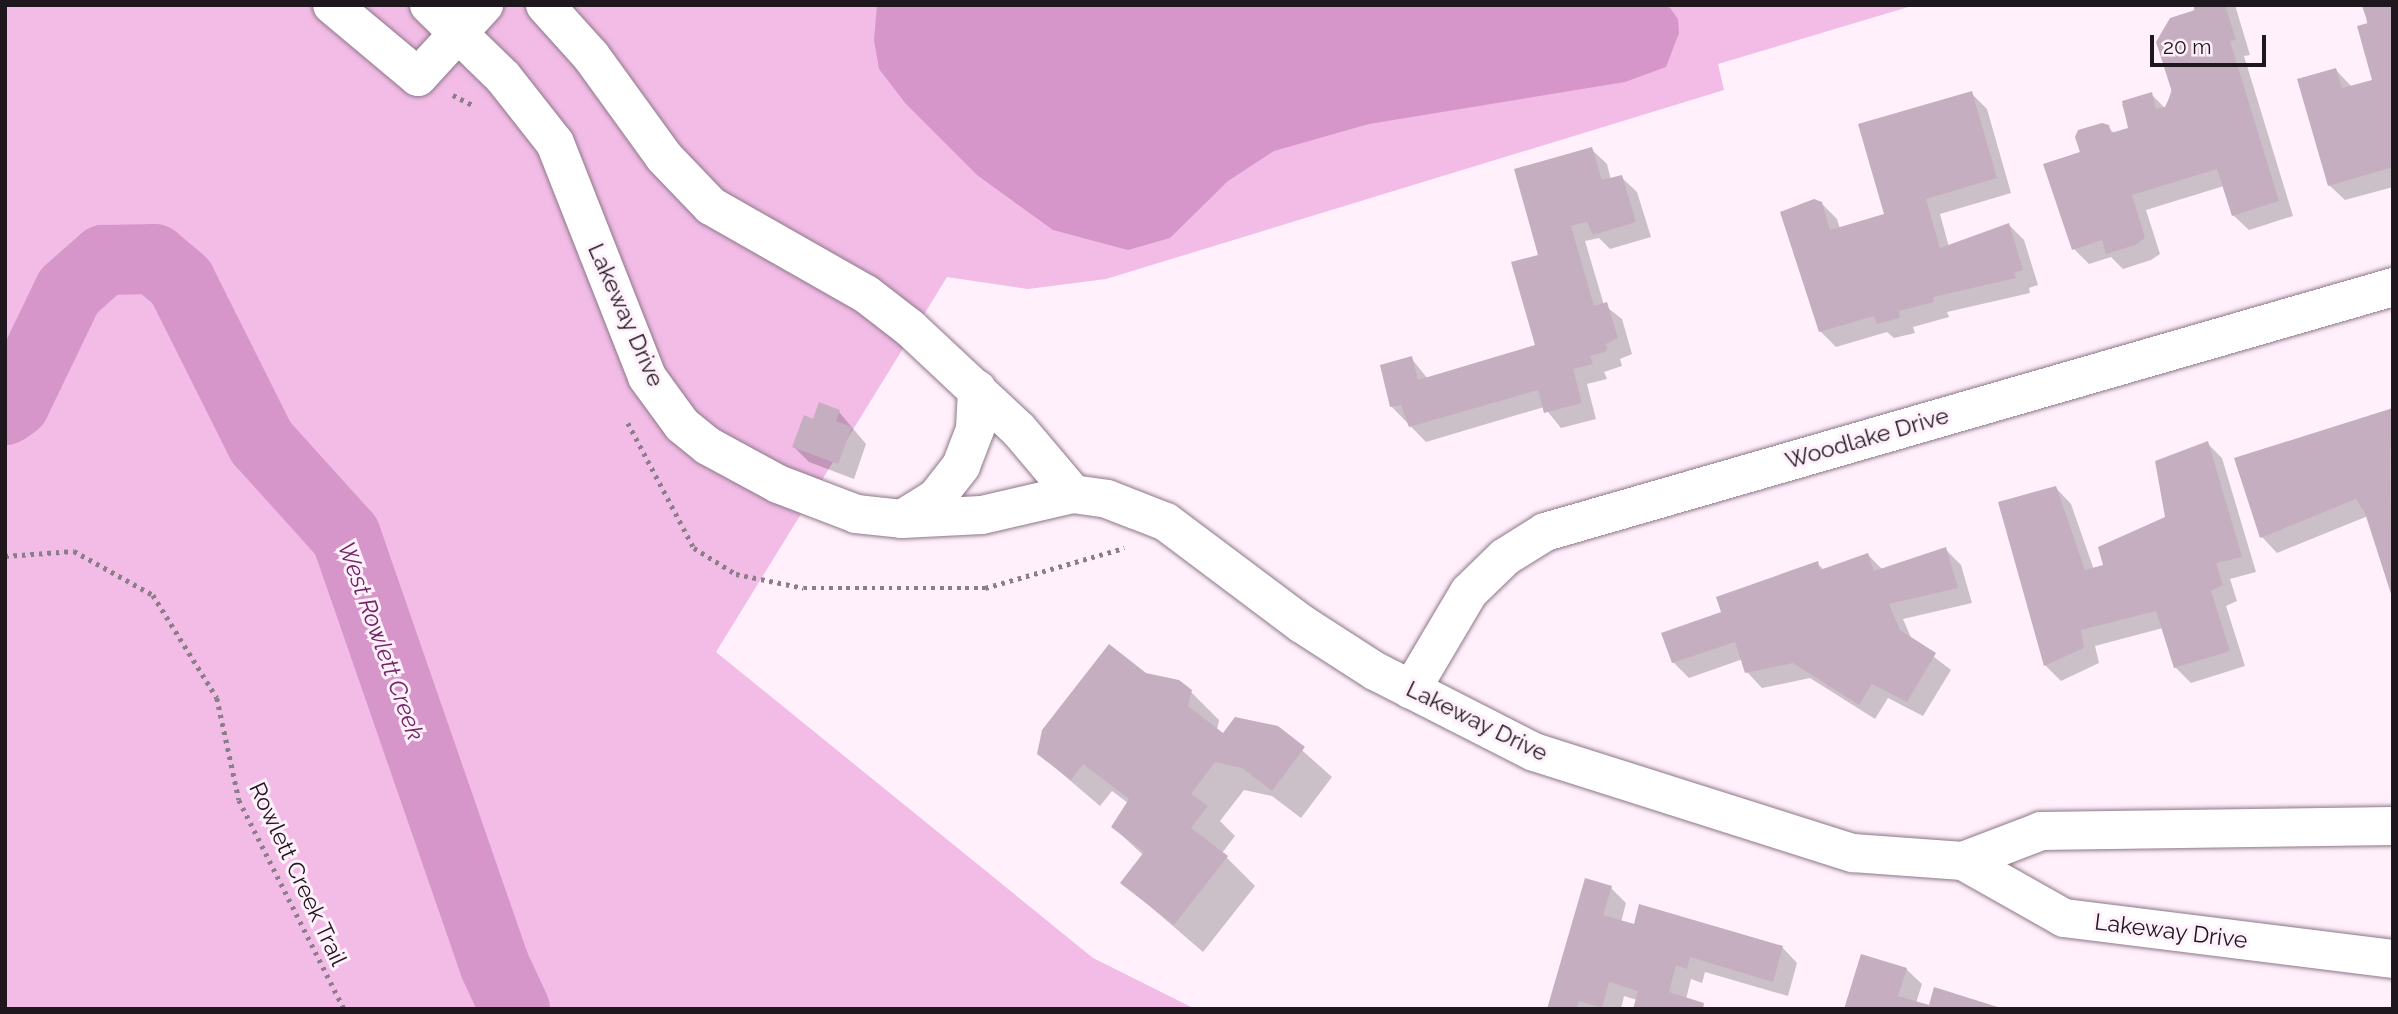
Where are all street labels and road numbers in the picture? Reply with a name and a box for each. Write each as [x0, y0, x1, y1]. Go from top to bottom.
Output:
street label: Lakeway Drive [582, 239, 670, 391]
street label: Woodlake Drive [1782, 401, 1952, 475]
street label: Lakeway Drive [1402, 675, 1552, 767]
street label: Rowlett Creek Trail [243, 778, 353, 970]
street label: Lakeway Drive [2093, 908, 2249, 954]

